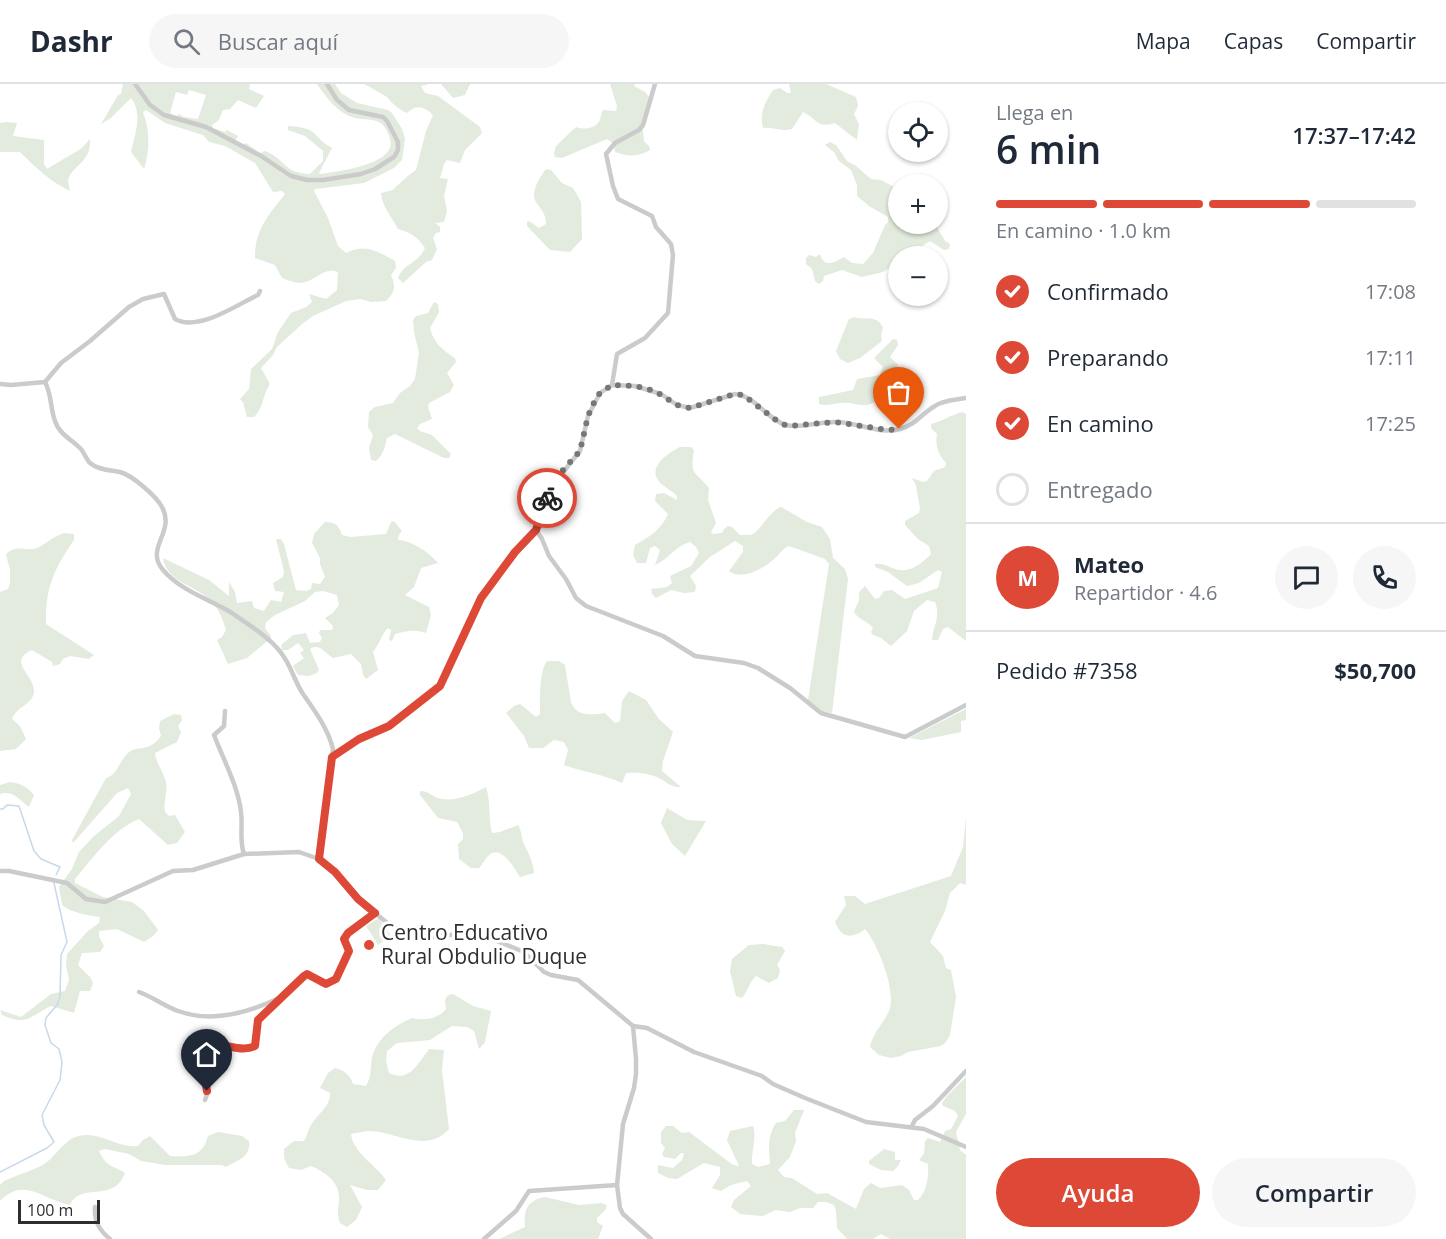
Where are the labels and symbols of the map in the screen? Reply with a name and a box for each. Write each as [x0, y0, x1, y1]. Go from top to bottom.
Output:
pin [873, 367, 924, 429]
courier [517, 468, 577, 528]
place label: Centro Educativo Rural Obdulio Duque [381, 918, 587, 970]
marker: Centro Educativo Rural Obdulio Duque [362, 938, 376, 952]
pin [181, 1029, 232, 1091]
scale bar [18, 1197, 100, 1224]

